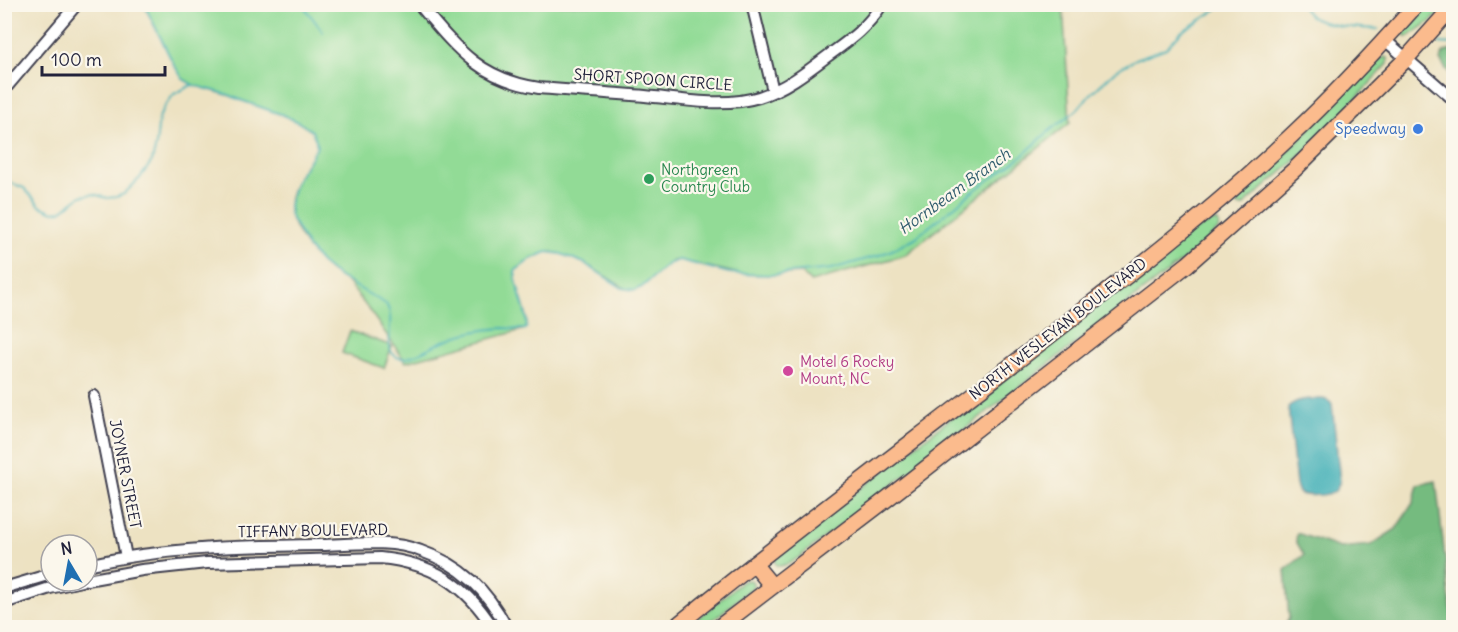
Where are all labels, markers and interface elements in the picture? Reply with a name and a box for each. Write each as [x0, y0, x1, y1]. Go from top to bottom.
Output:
scale bar [42, 39, 165, 77]
text: 100 m [51, 48, 102, 71]
street label: SHORT SPOON CIRCLE [573, 64, 733, 95]
place label: Speedway [1335, 119, 1406, 138]
marker: Speedway [1411, 122, 1425, 136]
water label: Hornbeam Branch [894, 143, 1014, 238]
place label: Northgreen Country Club [661, 160, 750, 196]
marker: Northgreen Country Club [642, 172, 656, 186]
street label: NORTH WESLEYAN BOULEVARD [965, 253, 1150, 404]
place label: Motel 6 Rocky Mount, NC [800, 352, 894, 388]
marker: Motel 6 Rocky Mount, NC [781, 364, 795, 378]
street label: JOYNER STREET [106, 418, 145, 530]
street label: TIFFANY BOULEVARD [238, 520, 388, 541]
north arrow [39, 533, 99, 593]
text: N [59, 537, 74, 559]

